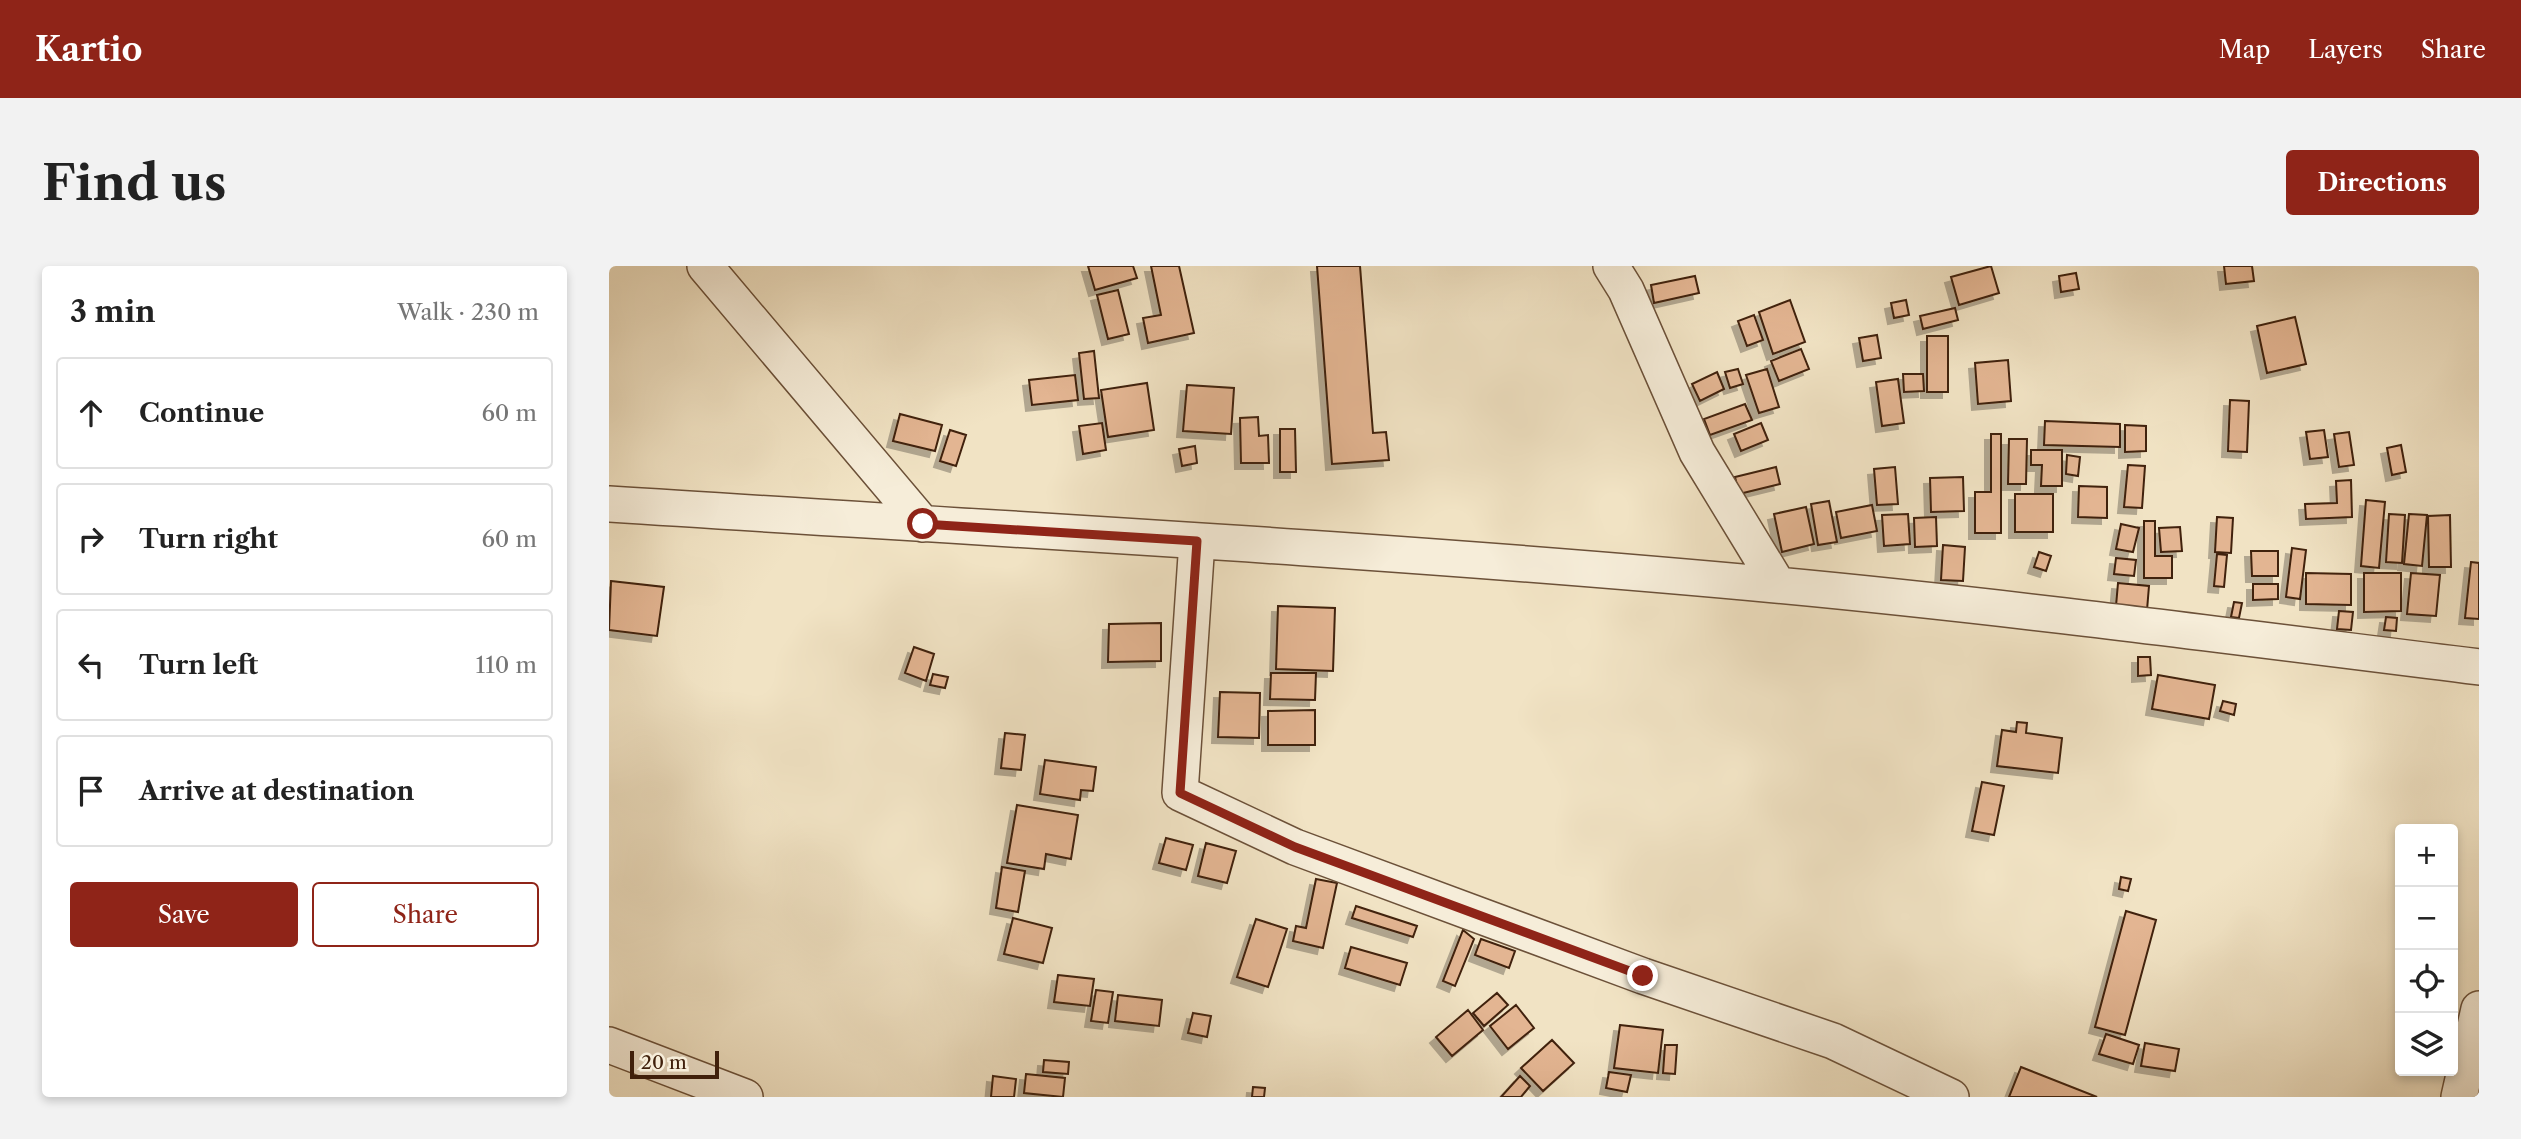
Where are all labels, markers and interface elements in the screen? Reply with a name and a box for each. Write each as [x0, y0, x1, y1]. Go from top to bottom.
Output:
text: Kartio [35, 29, 143, 70]
text: Map [2219, 35, 2270, 64]
text: Layers [2308, 35, 2383, 64]
text: Share [2421, 35, 2486, 64]
button: Directions [2286, 150, 2479, 215]
text: Find us [42, 152, 226, 213]
text: 3 min [70, 293, 156, 330]
text: Walk · 230 m [397, 298, 539, 326]
icon: ahead [72, 394, 110, 432]
text: Continue [139, 397, 264, 429]
text: 60 m [481, 399, 537, 427]
route start [907, 508, 938, 539]
icon: right [72, 520, 110, 558]
text: Turn right [139, 523, 278, 555]
text: 60 m [481, 525, 537, 553]
icon: left [72, 646, 110, 684]
text: Turn left [139, 649, 258, 681]
text: 110 m [476, 651, 537, 679]
icon: arrive [72, 772, 110, 810]
text: Arrive at destination [139, 775, 414, 807]
map controls [2395, 824, 2458, 1076]
button: + [2395, 824, 2458, 887]
button: Save [70, 882, 298, 947]
button: Share [312, 882, 539, 947]
button: − [2395, 887, 2458, 950]
button: locate [2395, 950, 2458, 1013]
route end [1627, 960, 1658, 991]
button: layers [2395, 1013, 2458, 1076]
scale bar [630, 1048, 719, 1080]
text: 20 m [641, 1051, 687, 1074]

